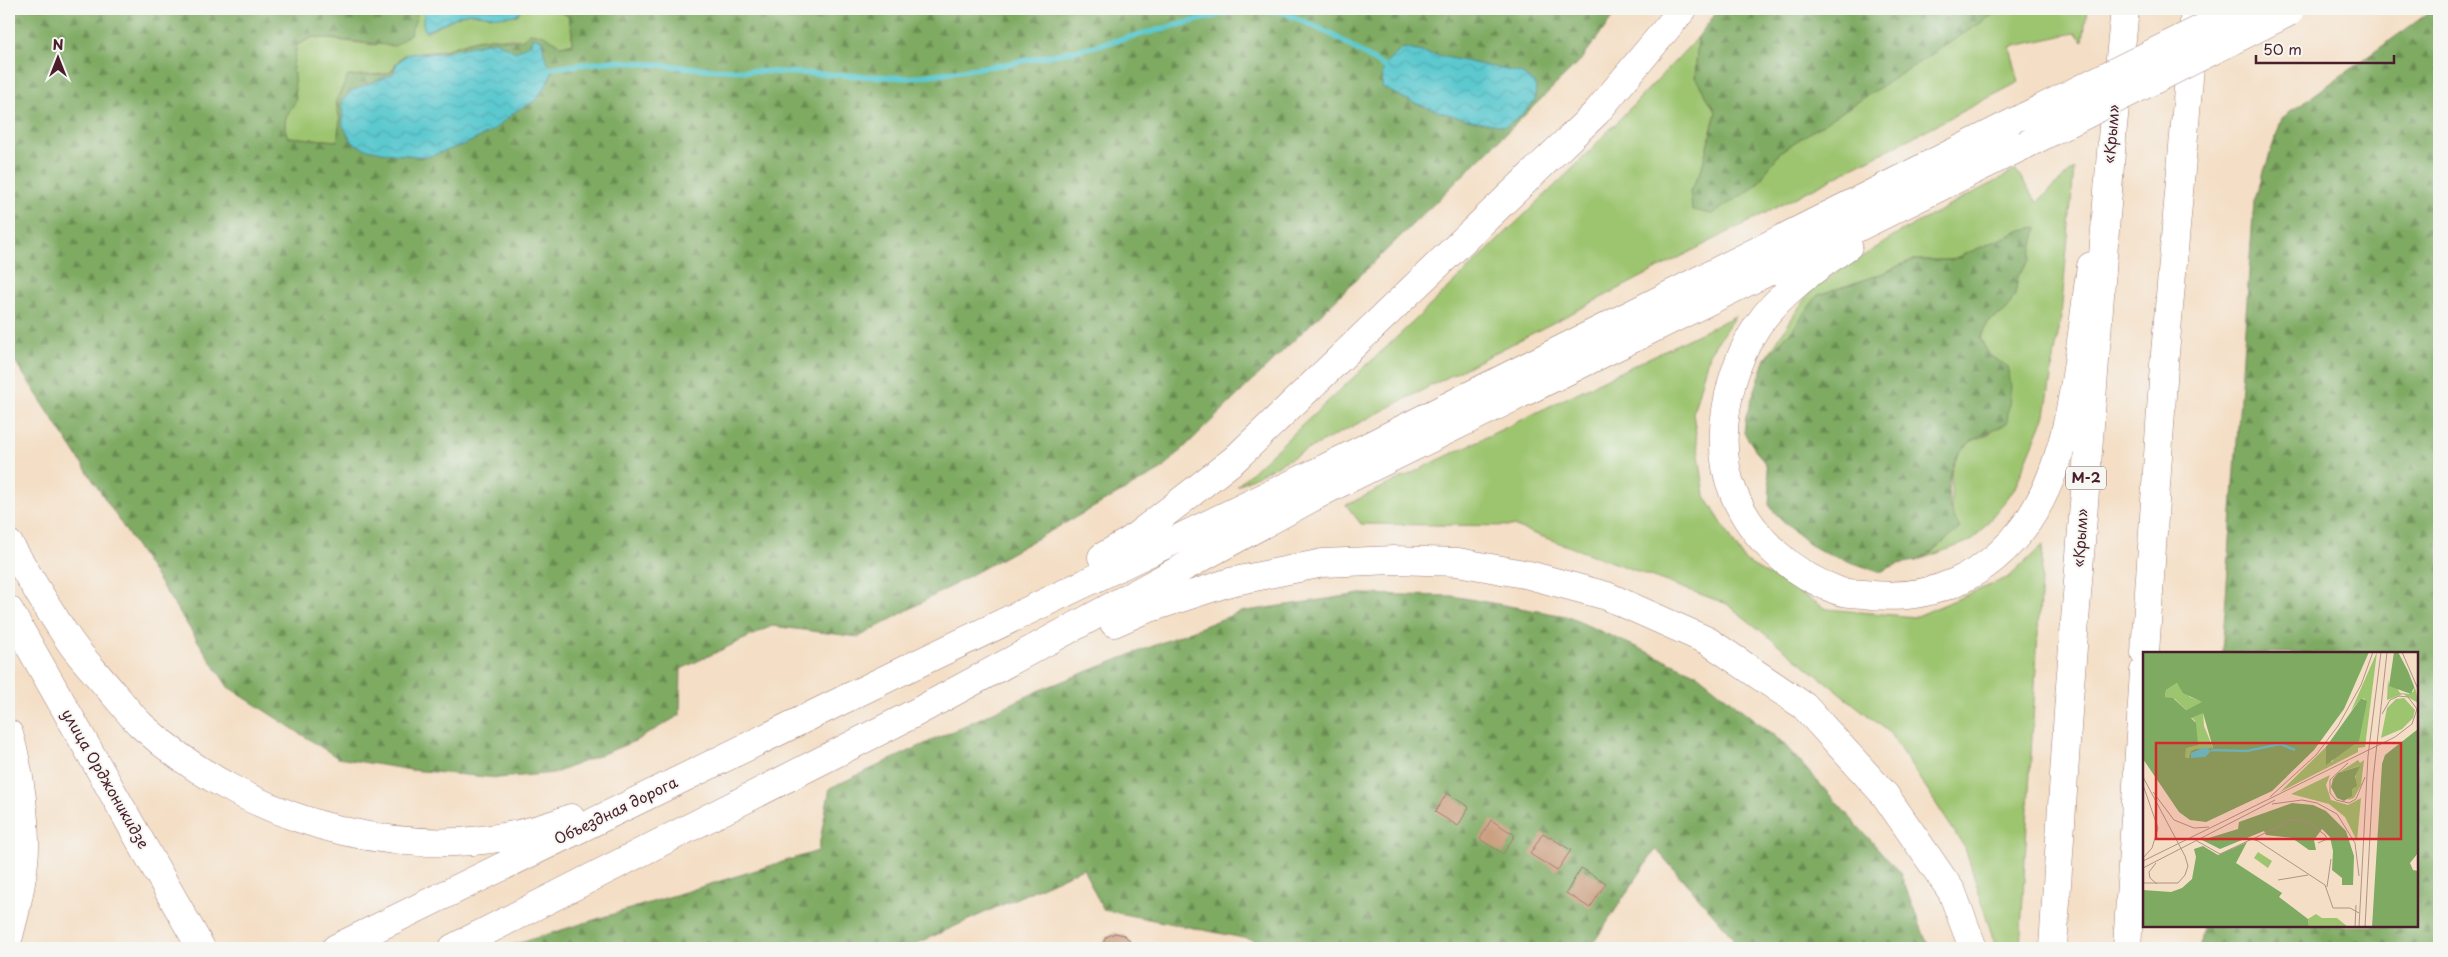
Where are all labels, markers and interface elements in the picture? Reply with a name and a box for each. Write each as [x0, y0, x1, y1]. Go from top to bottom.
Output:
north arrow [32, 32, 82, 82]
scale bar [2256, 32, 2393, 64]
text: N [52, 34, 64, 55]
text: 50 m [2263, 37, 2302, 60]
street label: «Крым» [2096, 103, 2125, 164]
road number: М-2 [2066, 466, 2106, 489]
street label: «Крым» [2066, 507, 2093, 568]
inset map [2143, 652, 2418, 927]
street label: улица Орджоникидзе [57, 704, 156, 853]
street label: Объездная дорога [550, 769, 682, 850]

